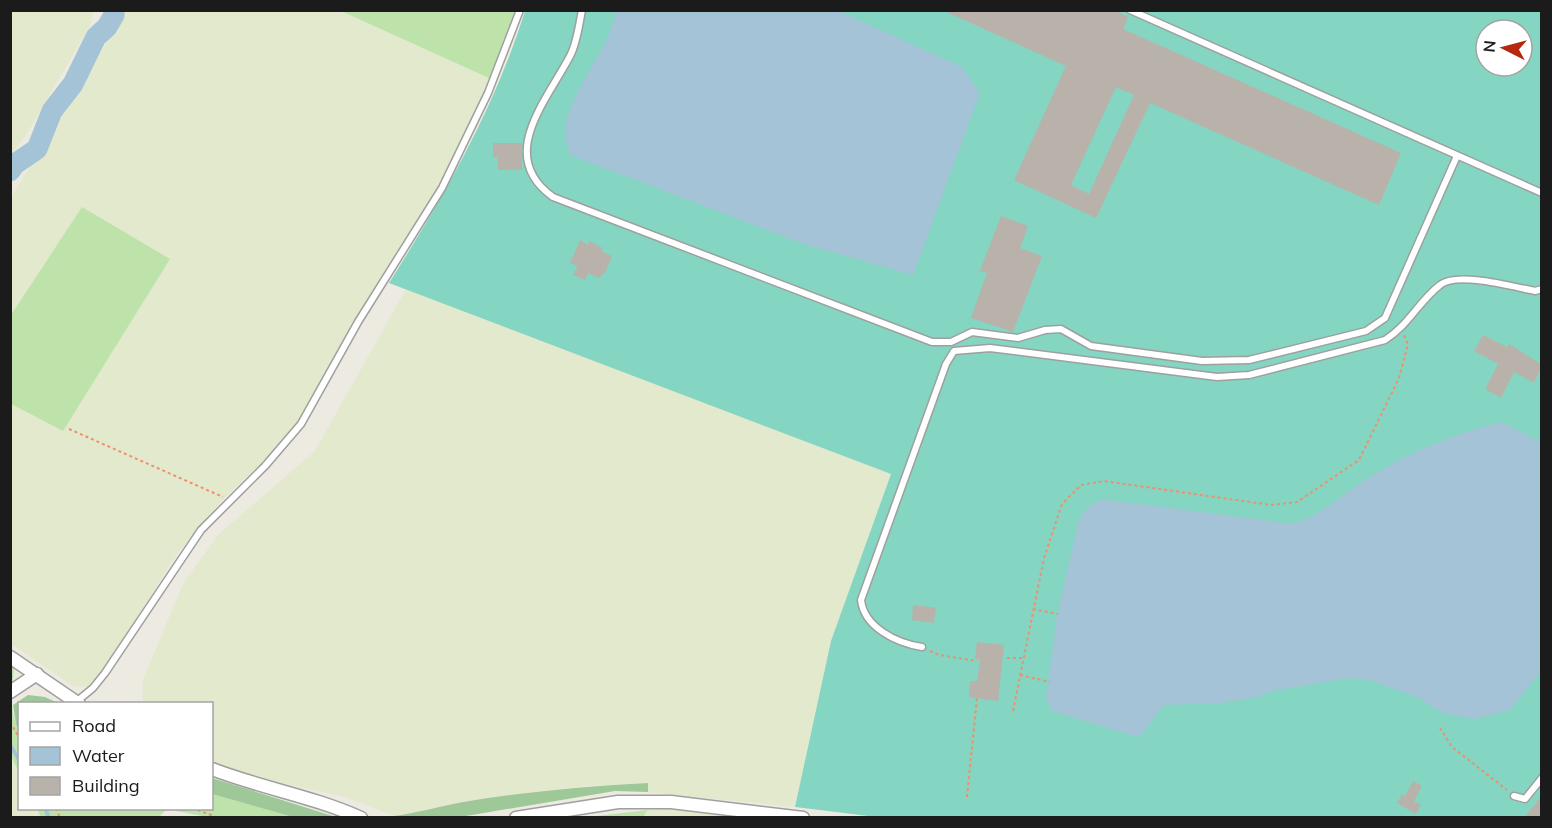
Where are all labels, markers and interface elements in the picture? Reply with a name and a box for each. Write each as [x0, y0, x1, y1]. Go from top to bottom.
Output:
north arrow [1474, 18, 1534, 78]
text: N [1479, 39, 1500, 53]
legend [18, 702, 213, 810]
text: Road [72, 714, 116, 737]
text: Water [72, 744, 125, 767]
text: Building [72, 774, 140, 797]

